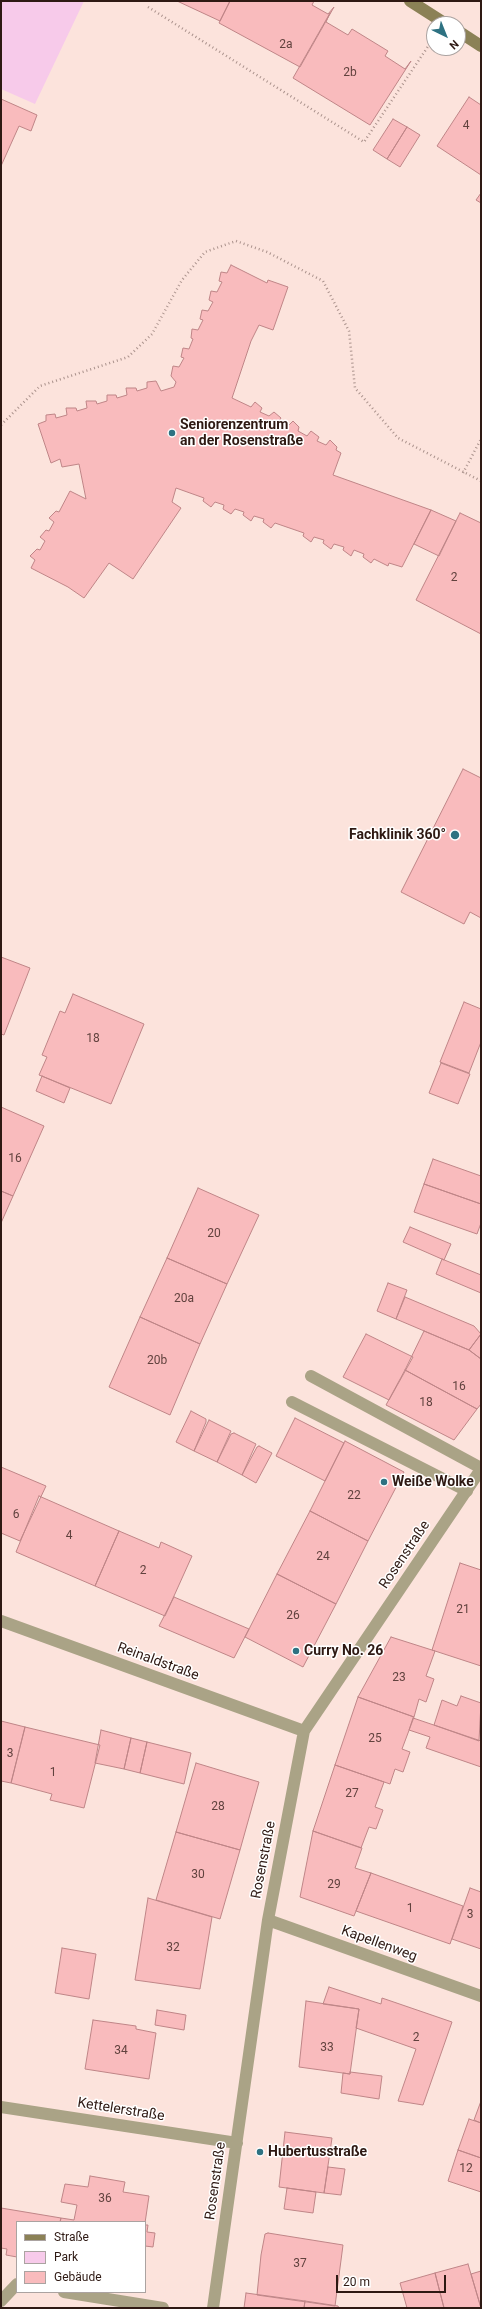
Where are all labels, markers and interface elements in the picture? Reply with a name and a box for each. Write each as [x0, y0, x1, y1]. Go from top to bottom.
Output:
north arrow [426, 16, 466, 56]
text: N [447, 37, 461, 52]
house number: 2a [279, 38, 293, 52]
house number: 2b [343, 66, 357, 80]
house number: 4 [463, 119, 469, 133]
place label: Seniorenzentrum an der Rosenstraße [180, 417, 303, 450]
marker: Seniorenzentrum an der Rosenstraße [167, 428, 177, 438]
house number: 2 [451, 571, 457, 585]
place label: Fachklinik 360° [349, 827, 446, 843]
marker: Fachklinik 360° [449, 829, 461, 841]
house number: 18 [86, 1032, 100, 1046]
house number: 16 [8, 1152, 22, 1166]
house number: 20 [207, 1227, 221, 1241]
house number: 20a [174, 1292, 194, 1306]
house number: 20b [147, 1354, 167, 1368]
house number: 16 [452, 1380, 466, 1394]
house number: 18 [419, 1396, 433, 1410]
place label: Weiße Wolke [392, 1474, 474, 1490]
marker: Weiße Wolke [379, 1477, 389, 1487]
house number: 22 [347, 1489, 361, 1503]
house number: 6 [13, 1508, 19, 1522]
street label: Rosenstraße [376, 1518, 434, 1592]
house number: 4 [66, 1529, 72, 1543]
house number: 24 [316, 1550, 330, 1564]
house number: 2 [140, 1564, 146, 1578]
house number: 21 [456, 1603, 470, 1617]
house number: 26 [286, 1609, 300, 1623]
street label: Reinaldstraße [115, 1639, 201, 1685]
place label: Curry No. 26 [304, 1643, 383, 1659]
marker: Curry No. 26 [291, 1646, 301, 1656]
house number: 23 [392, 1671, 406, 1685]
house number: 25 [368, 1732, 382, 1746]
house number: 3 [7, 1747, 13, 1761]
house number: 1 [50, 1766, 56, 1780]
house number: 27 [345, 1787, 359, 1801]
house number: 28 [211, 1800, 225, 1814]
street label: Rosenstraße [248, 1820, 280, 1900]
house number: 30 [191, 1868, 205, 1882]
house number: 29 [327, 1878, 341, 1892]
house number: 1 [407, 1902, 413, 1916]
house number: 3 [467, 1908, 473, 1922]
street label: Kapellenweg [339, 1923, 419, 1965]
house number: 32 [166, 1941, 180, 1955]
house number: 2 [413, 2031, 419, 2045]
house number: 33 [320, 2041, 334, 2055]
house number: 34 [114, 2044, 128, 2058]
street label: Kettelerstraße [76, 2095, 166, 2125]
street label: Rosenstraße [202, 2141, 230, 2221]
place label: Hubertusstraße [268, 2144, 367, 2160]
marker: Hubertusstraße [255, 2147, 265, 2157]
house number: 12 [459, 2162, 473, 2176]
house number: 36 [98, 2192, 112, 2206]
legend [16, 2221, 146, 2293]
text: Straße [54, 2230, 89, 2244]
text: Park [54, 2250, 78, 2264]
house number: 37 [293, 2257, 307, 2271]
scale bar [338, 2267, 448, 2293]
text: Gebäude [54, 2270, 102, 2284]
text: 20 m [343, 2275, 370, 2289]

